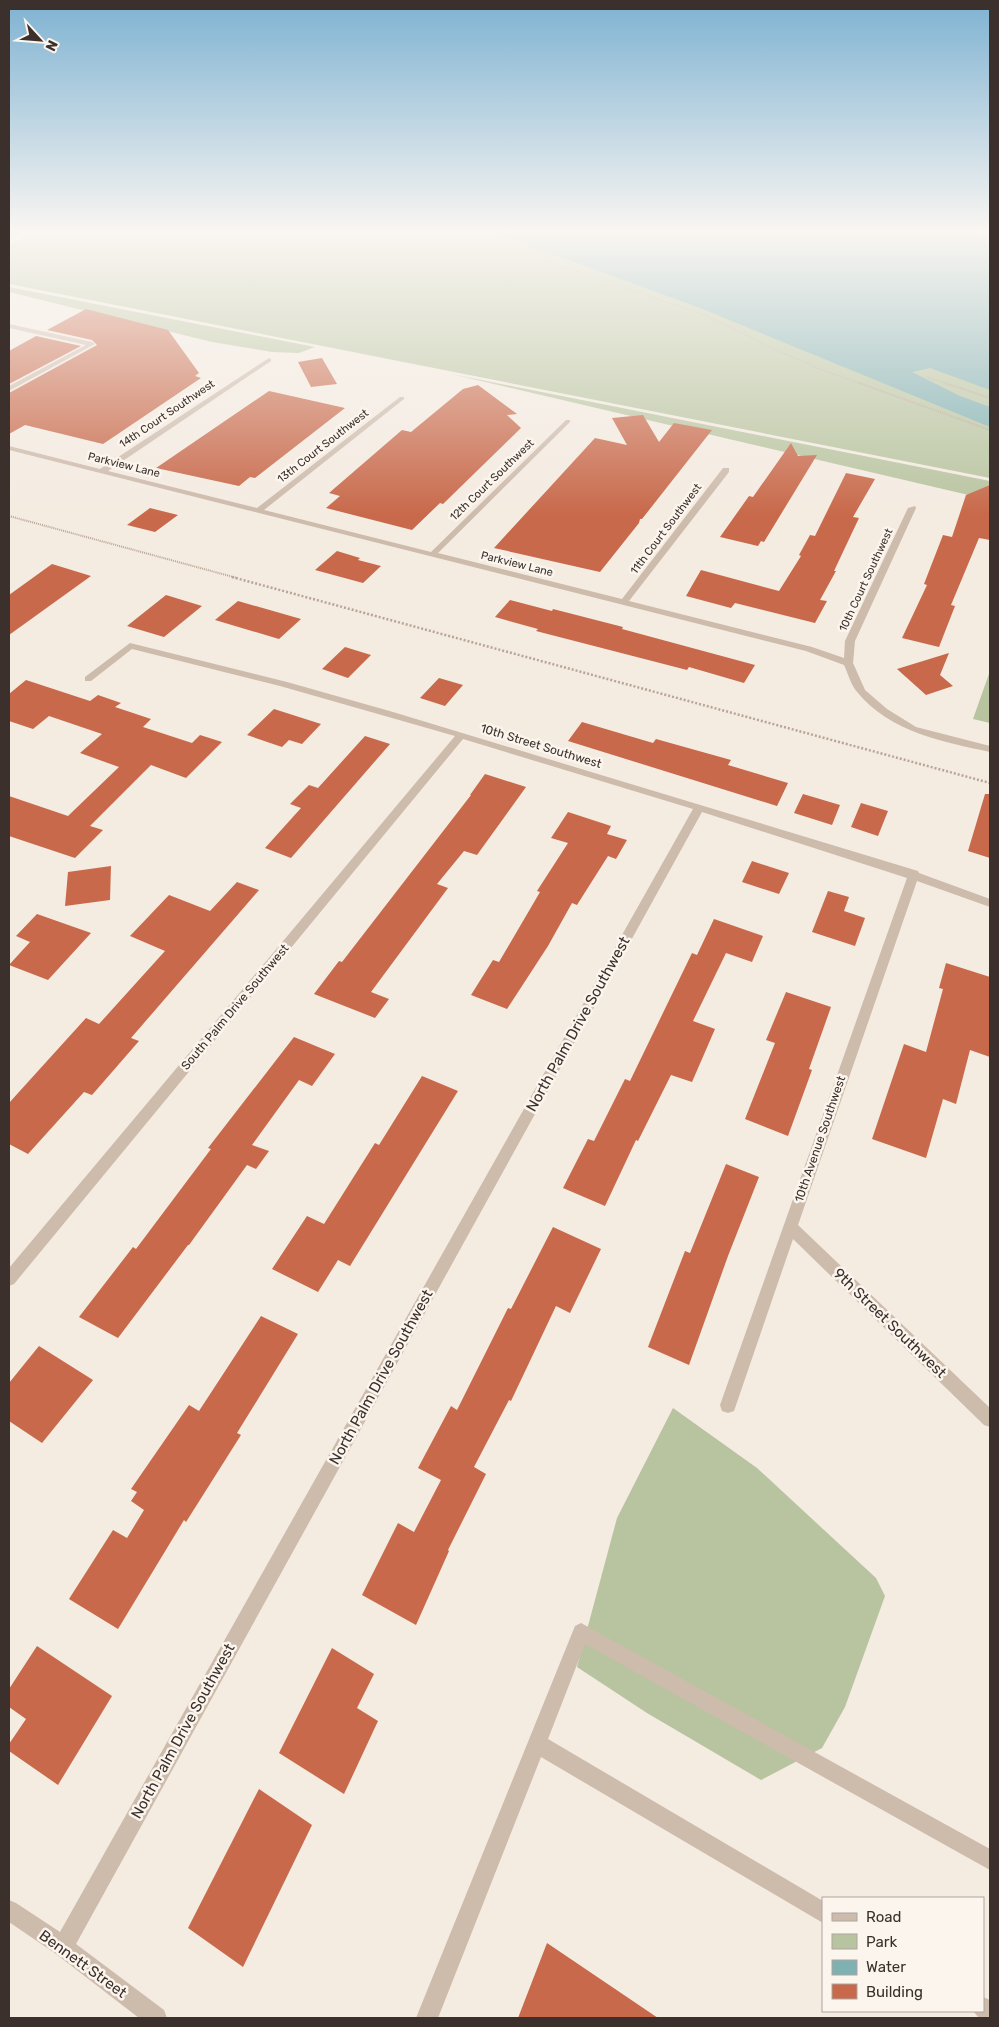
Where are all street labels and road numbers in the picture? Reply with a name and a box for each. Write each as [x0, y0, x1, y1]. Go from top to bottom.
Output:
street label: 14th Court Southwest [117, 377, 218, 451]
street label: 13th Court Southwest [275, 406, 372, 486]
street label: 12th Court Southwest [447, 436, 537, 523]
street label: Parkview Lane [87, 450, 161, 480]
street label: 11th Court Southwest [628, 481, 705, 577]
street label: 10th Court Southwest [836, 526, 896, 634]
street label: Parkview Lane [480, 549, 554, 579]
street label: 10th Street Southwest [479, 721, 603, 771]
street label: North Palm Drive Southwest [522, 933, 634, 1115]
street label: South Palm Drive Southwest [178, 941, 292, 1073]
street label: 10th Avenue Southwest [792, 1074, 848, 1204]
street label: 9th Street Southwest [830, 1264, 950, 1382]
street label: North Palm Drive Southwest [325, 1286, 437, 1468]
street label: North Palm Drive Southwest [127, 1640, 239, 1822]
street label: Bennett Street [36, 1926, 130, 2002]

